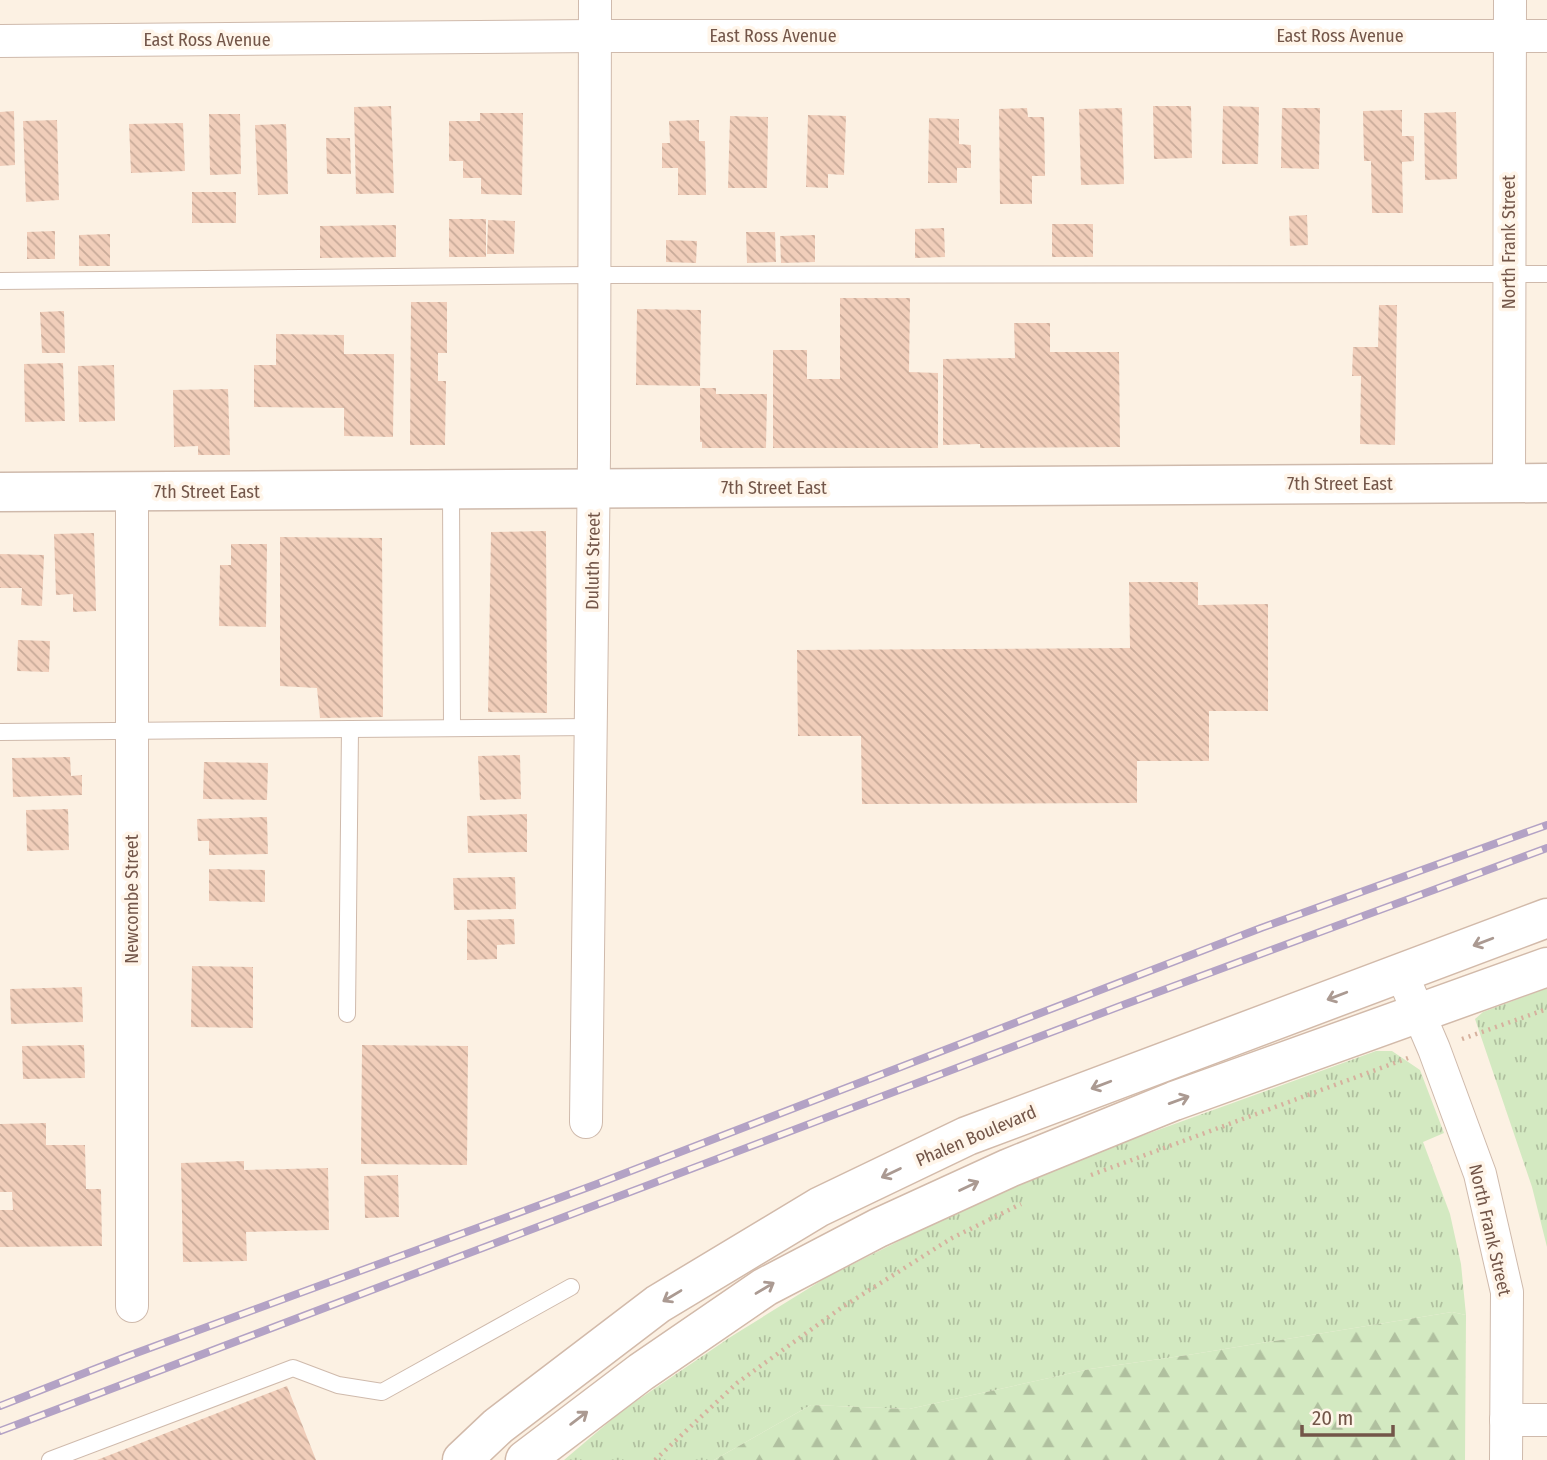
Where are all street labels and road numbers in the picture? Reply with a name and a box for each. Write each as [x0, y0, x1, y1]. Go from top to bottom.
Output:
street label: East Ross Avenue [709, 25, 837, 47]
street label: East Ross Avenue [1276, 25, 1404, 47]
street label: East Ross Avenue [143, 29, 271, 51]
street label: North Frank Street [1498, 175, 1520, 309]
street label: 7th Street East [1287, 473, 1393, 495]
street label: 7th Street East [721, 477, 827, 499]
street label: 7th Street East [154, 481, 260, 503]
street label: Duluth Street [581, 512, 605, 610]
street label: Newcombe Street [121, 834, 143, 964]
street label: Phalen Boulevard [912, 1101, 1040, 1171]
street label: North Frank Street [1464, 1162, 1516, 1298]

